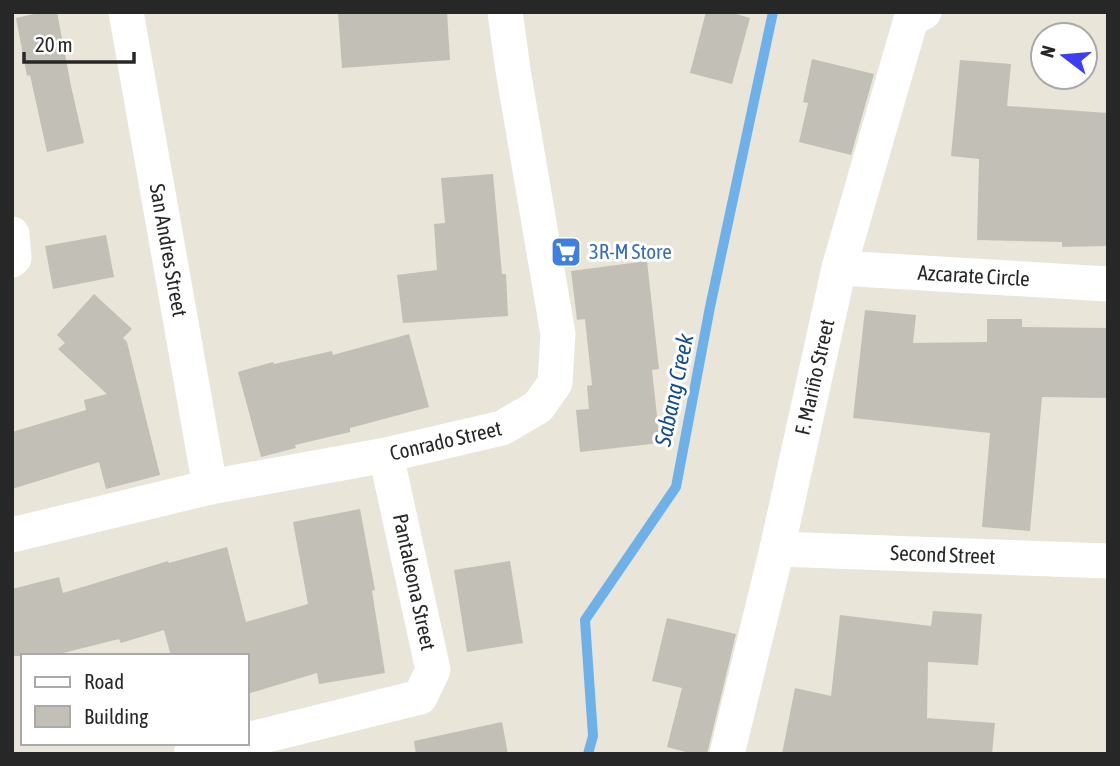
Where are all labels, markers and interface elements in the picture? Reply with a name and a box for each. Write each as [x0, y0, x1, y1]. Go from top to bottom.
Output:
scale bar [24, 21, 135, 65]
north arrow [1029, 21, 1099, 91]
text: 20 m [35, 32, 73, 56]
text: N [1036, 43, 1060, 60]
street label: San Andres Street [146, 182, 193, 318]
supermarket icon: 3R-M Store [549, 235, 583, 269]
place label: 3R-M Store [589, 239, 672, 263]
street label: Azcarate Circle [917, 260, 1031, 290]
street label: F. Mariño Street [790, 317, 838, 437]
water label: Sabang Creek [649, 331, 699, 449]
street label: Conrado Street [387, 416, 504, 465]
street label: Pantaleona Street [389, 511, 441, 652]
street label: Second Street [890, 540, 996, 568]
legend [21, 654, 248, 745]
text: Road [84, 669, 124, 693]
text: Building [84, 704, 148, 728]

